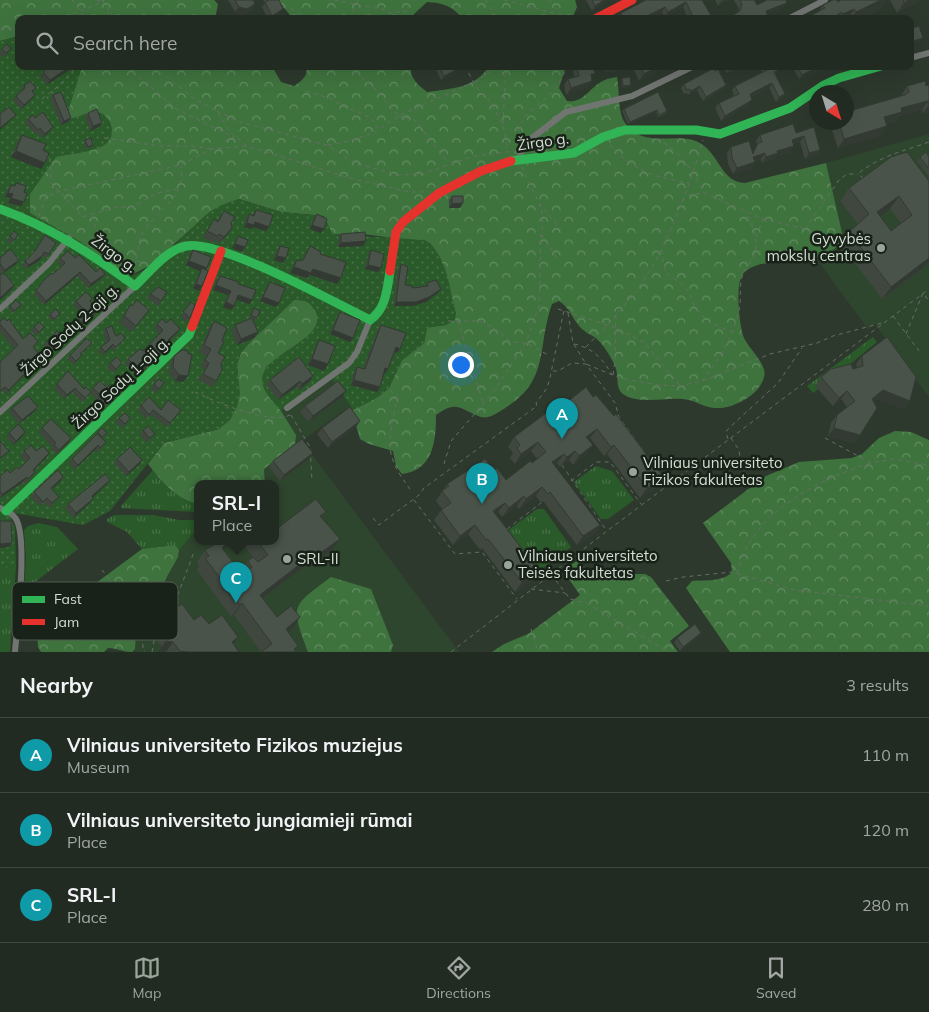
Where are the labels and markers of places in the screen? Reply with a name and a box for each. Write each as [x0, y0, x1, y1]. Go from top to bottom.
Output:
place label: Gyvybės mokslų centras [767, 229, 871, 265]
marker: Gyvybės mokslų centras [875, 242, 887, 254]
pin: A [546, 398, 578, 439]
place label: Vilniaus universiteto Fizikos fakultetas [643, 453, 782, 489]
pin: B [466, 463, 498, 504]
marker: Vilniaus universiteto Fizikos fakultetas [627, 466, 639, 478]
place label: Vilniaus universiteto Teisės fakultetas [518, 546, 657, 582]
place label: SRL-II [297, 549, 339, 568]
marker: SRL-II [281, 553, 293, 565]
marker: Vilniaus universiteto Teisės fakultetas [502, 559, 514, 571]
pin: C [220, 562, 252, 603]

